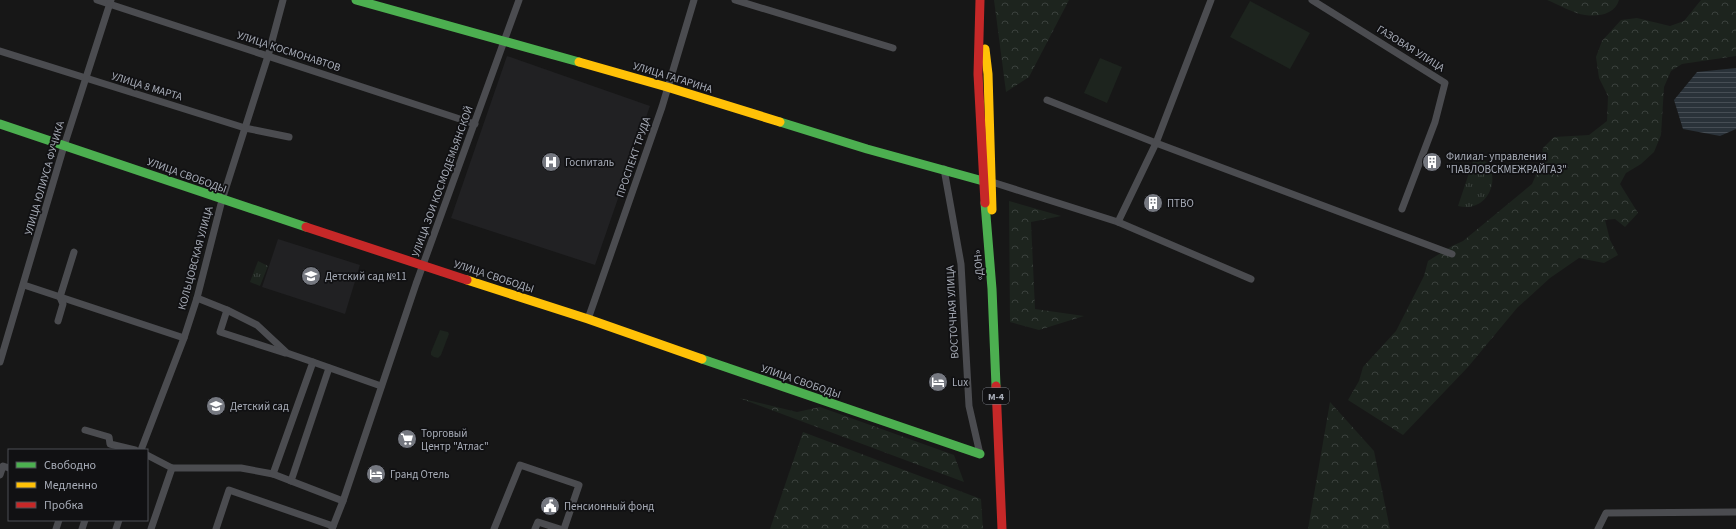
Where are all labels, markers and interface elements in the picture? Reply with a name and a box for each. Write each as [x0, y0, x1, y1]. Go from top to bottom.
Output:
street label: ГАЗОВАЯ УЛИЦА [1374, 22, 1448, 75]
street label: УЛИЦА КОСМОНАВТОВ [235, 28, 343, 76]
street label: УЛИЦА ГАГАРИНА [631, 58, 715, 97]
street label: УЛИЦА 8 МАРТА [110, 69, 184, 104]
street label: УЛИЦА ЗОИ КОСМОДЕМЬЯНСКОЙ [408, 104, 477, 259]
street label: ПРОСПЕКТ ТРУДА [613, 115, 654, 199]
street label: УЛИЦА ЮЛИУСА ФУЧИКА [21, 119, 68, 237]
place label: Филиал- управления "ПАВЛОВСКМЕЖРАЙГАЗ" [1446, 149, 1567, 177]
hospital icon: Госпиталь [540, 151, 562, 173]
building icon: Филиал- управления "ПАВЛОВСКМЕЖРАЙГАЗ" [1421, 151, 1443, 173]
street label: УЛИЦА СВОБОДЫ [145, 154, 229, 197]
place label: Госпиталь [565, 155, 614, 170]
building icon: ПТВО [1142, 192, 1164, 214]
place label: ПТВО [1167, 196, 1194, 211]
street label: КОЛЬЦОВСКАЯ УЛИЦА [174, 205, 217, 312]
street label: «ДОН» [970, 249, 987, 281]
street label: УЛИЦА СВОБОДЫ [452, 256, 536, 297]
school or university icon: Детский сад №11 [300, 265, 322, 287]
street label: ВОСТОЧНАЯ УЛИЦА [943, 265, 962, 359]
place label: Детский сад №11 [325, 269, 407, 284]
street label: УЛИЦА СВОБОДЫ [759, 361, 843, 402]
hotel icon: Lux [927, 371, 949, 393]
place label: Lux [952, 375, 968, 390]
road number: М-4 [983, 388, 1009, 404]
school or university icon: Детский сад [205, 395, 227, 417]
place label: Детский сад [230, 399, 289, 414]
place label: Торговый Центр "Атлас" [421, 426, 489, 454]
supermarket icon: Торговый Центр "Атлас" [396, 428, 418, 450]
legend [8, 449, 148, 521]
text: Свободно [44, 457, 96, 474]
hotel icon: Гранд Отель [365, 463, 387, 485]
place label: Гранд Отель [390, 467, 449, 482]
text: Медленно [44, 477, 98, 494]
public building icon: Пенсионный фонд [539, 495, 561, 517]
text: Пробка [44, 497, 83, 514]
place label: Пенсионный фонд [564, 499, 654, 514]

